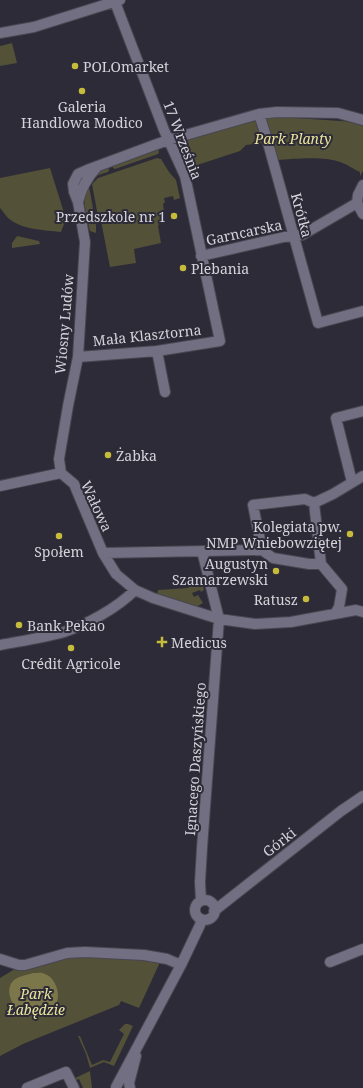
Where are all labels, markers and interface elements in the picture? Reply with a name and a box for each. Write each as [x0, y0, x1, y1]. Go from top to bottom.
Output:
place label: POLOmarket [83, 57, 169, 76]
marker: POLOmarket [70, 61, 80, 71]
marker: Galeria Handlowa Modico [77, 86, 87, 96]
place label: Galeria Handlowa Modico [21, 97, 143, 132]
street label: 17 Września [159, 98, 207, 182]
park label: Park Planty [254, 129, 331, 148]
street label: Krótka [287, 191, 317, 240]
place label: Przedszkole nr 1 [56, 207, 166, 226]
marker: Przedszkole nr 1 [169, 211, 179, 221]
street label: Garncarska [204, 215, 284, 249]
place label: Plebania [191, 259, 249, 278]
marker: Plebania [178, 263, 188, 273]
street label: Wiosny Ludów [50, 272, 78, 375]
street label: Mała Klasztorna [92, 320, 202, 350]
place label: Żabka [116, 446, 157, 465]
marker: Żabka [103, 450, 113, 460]
street label: Wałowa [77, 477, 117, 535]
place label: Kolegiata pw. NMP Wniebowziętej [206, 517, 342, 552]
marker: Kolegiata pw. NMP Wniebowziętej [345, 529, 355, 539]
marker: Społem [54, 531, 64, 541]
place label: Społem [34, 542, 84, 561]
place label: Augustyn Szamarzewski [172, 554, 269, 589]
marker: Augustyn Szamarzewski [271, 566, 281, 576]
place label: Ratusz [254, 590, 298, 609]
marker: Ratusz [301, 594, 311, 604]
place label: Bank Pekao [27, 616, 105, 635]
marker: Bank Pekao [14, 620, 24, 630]
place label: Medicus [171, 633, 227, 652]
marker: Medicus [156, 636, 168, 648]
marker: Crédit Agricole [66, 643, 76, 653]
place label: Crédit Agricole [21, 654, 121, 673]
street label: Ignacego Daszyńskiego [180, 682, 210, 836]
street label: Górki [258, 823, 300, 861]
park label: Park Łabędzie [6, 984, 65, 1019]

